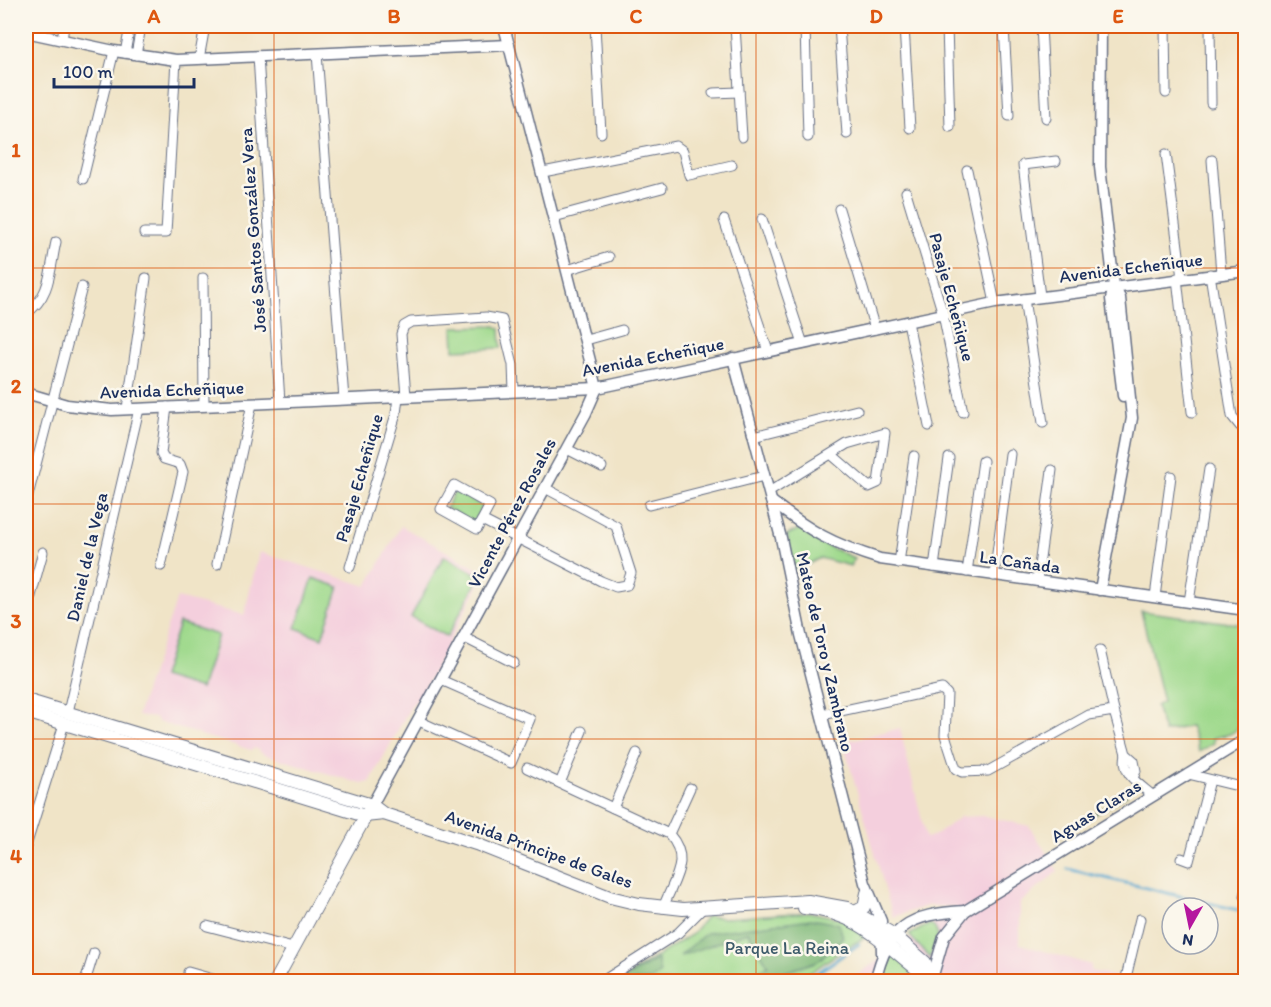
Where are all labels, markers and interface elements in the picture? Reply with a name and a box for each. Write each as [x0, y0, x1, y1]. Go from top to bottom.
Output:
text: A [147, 4, 161, 28]
text: B [388, 4, 401, 28]
text: C [630, 4, 643, 28]
text: D [869, 4, 883, 28]
text: E [1112, 4, 1124, 28]
scale bar [54, 51, 194, 89]
text: 100 m [63, 61, 113, 83]
street label: José Santos González Vera [235, 126, 271, 333]
text: 1 [11, 138, 21, 162]
street label: Pasaje Echeñique [924, 230, 980, 364]
street label: Avenida Echeñique [1058, 248, 1204, 288]
street label: Avenida Echeñique [580, 332, 726, 382]
text: 2 [11, 374, 22, 398]
street label: Avenida Echeñique [100, 376, 244, 404]
street label: Pasaje Echeñique [330, 411, 388, 545]
street label: Vicente Pérez Rosales [463, 434, 561, 592]
street label: Daniel de la Vega [61, 490, 113, 624]
street label: La Cañada [978, 545, 1063, 579]
street label: Mateo de Toro y Zambrano [791, 550, 859, 754]
text: 3 [11, 609, 22, 633]
street label: Aguas Claras [1047, 775, 1145, 847]
street label: Avenida Príncipe de Gales [442, 805, 636, 893]
text: 4 [10, 844, 22, 868]
north arrow [1160, 896, 1220, 956]
text: N [1181, 930, 1195, 951]
park label: Parque La Reina [725, 937, 850, 959]

